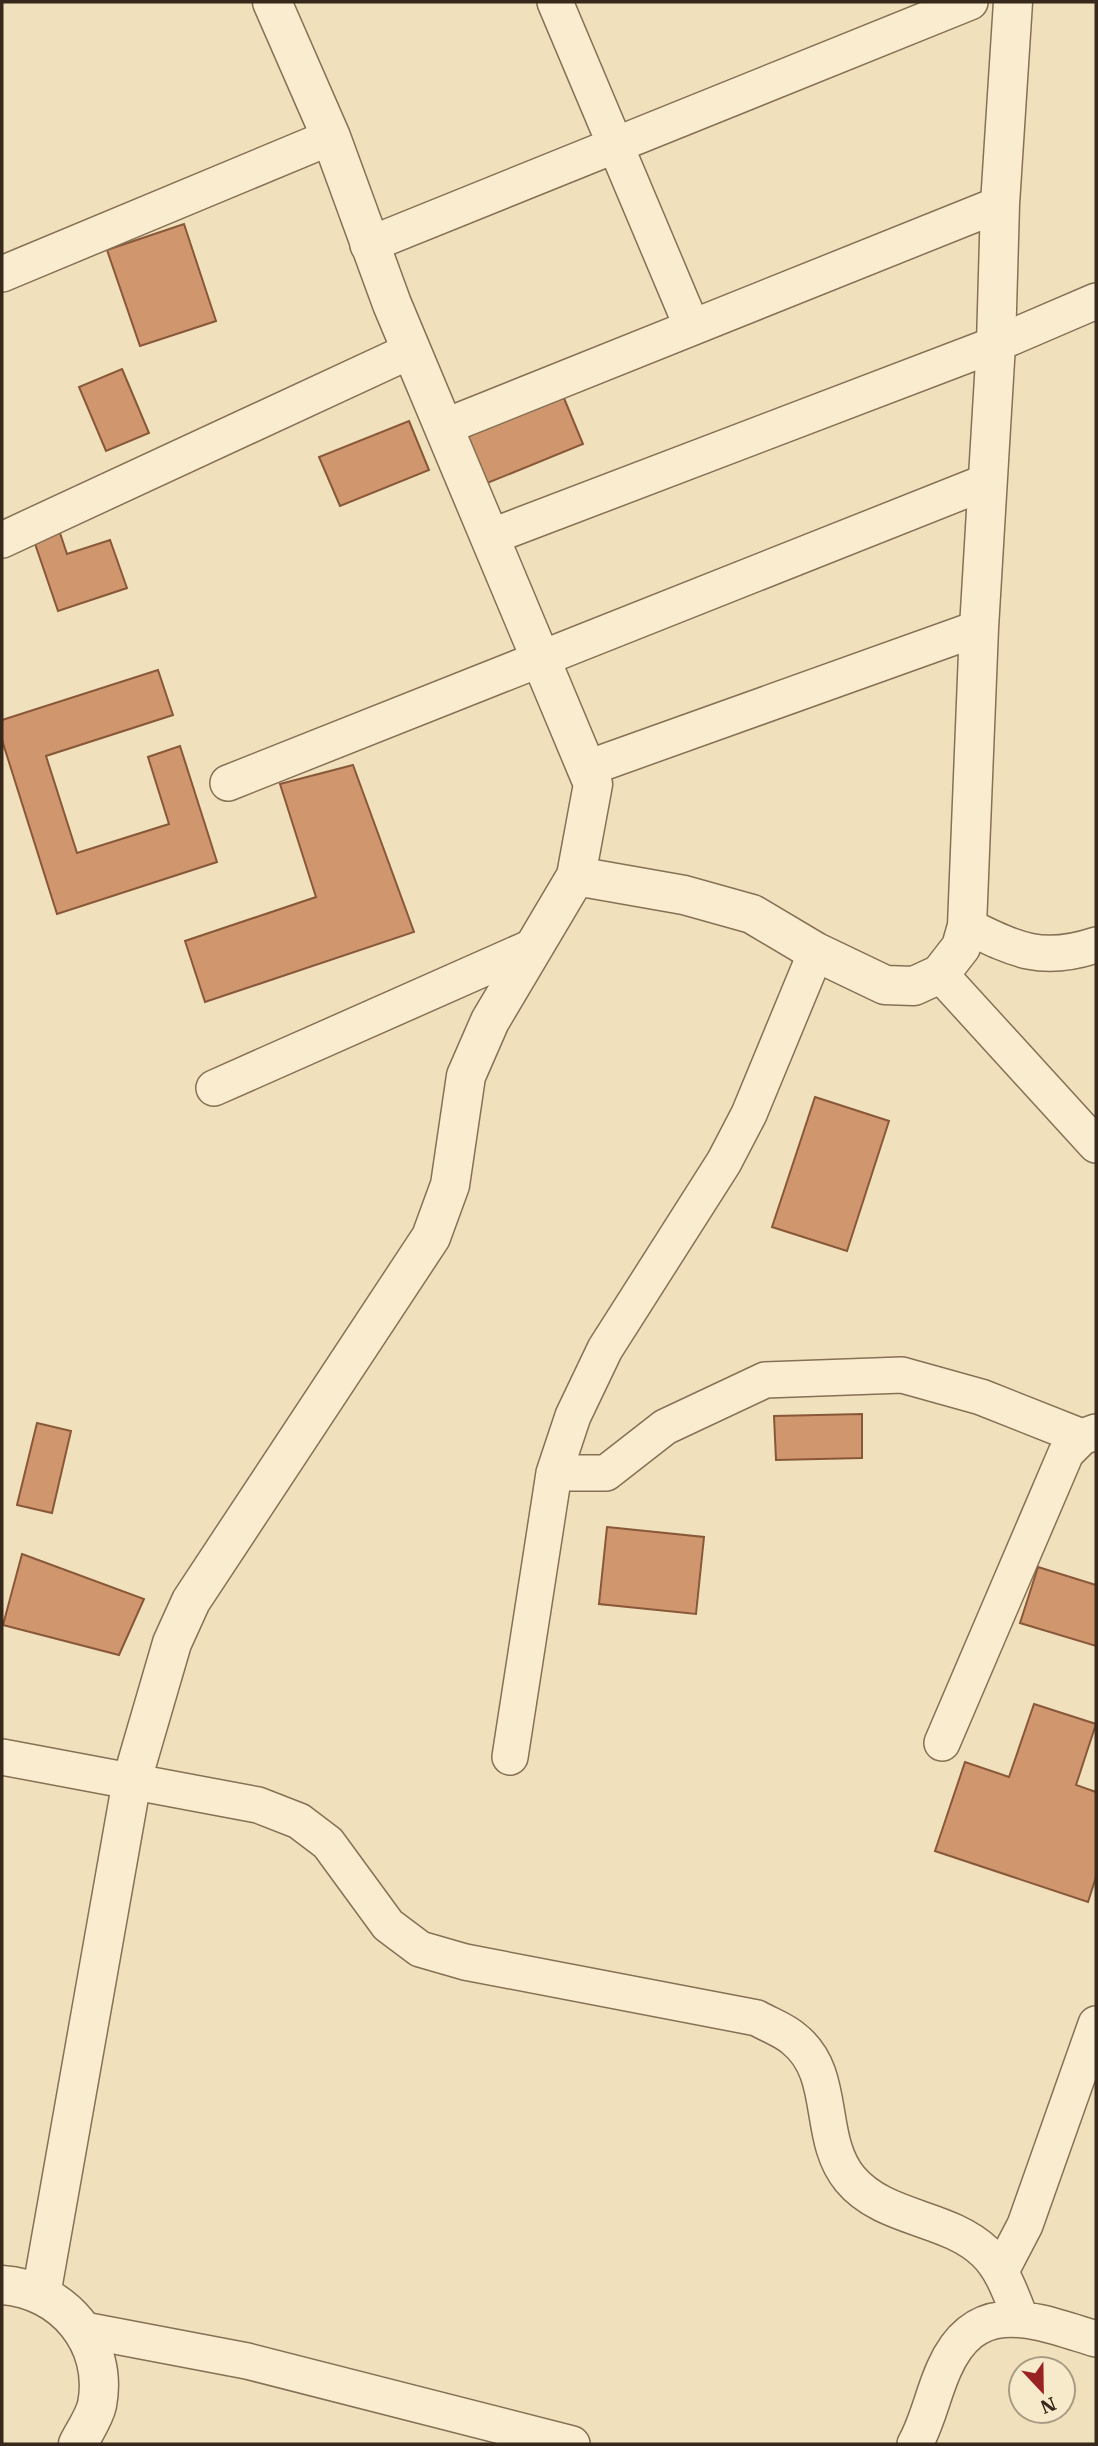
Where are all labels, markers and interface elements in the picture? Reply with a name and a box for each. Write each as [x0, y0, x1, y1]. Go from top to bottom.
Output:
north arrow [1007, 2355, 1077, 2425]
text: N [1037, 2392, 1060, 2420]

